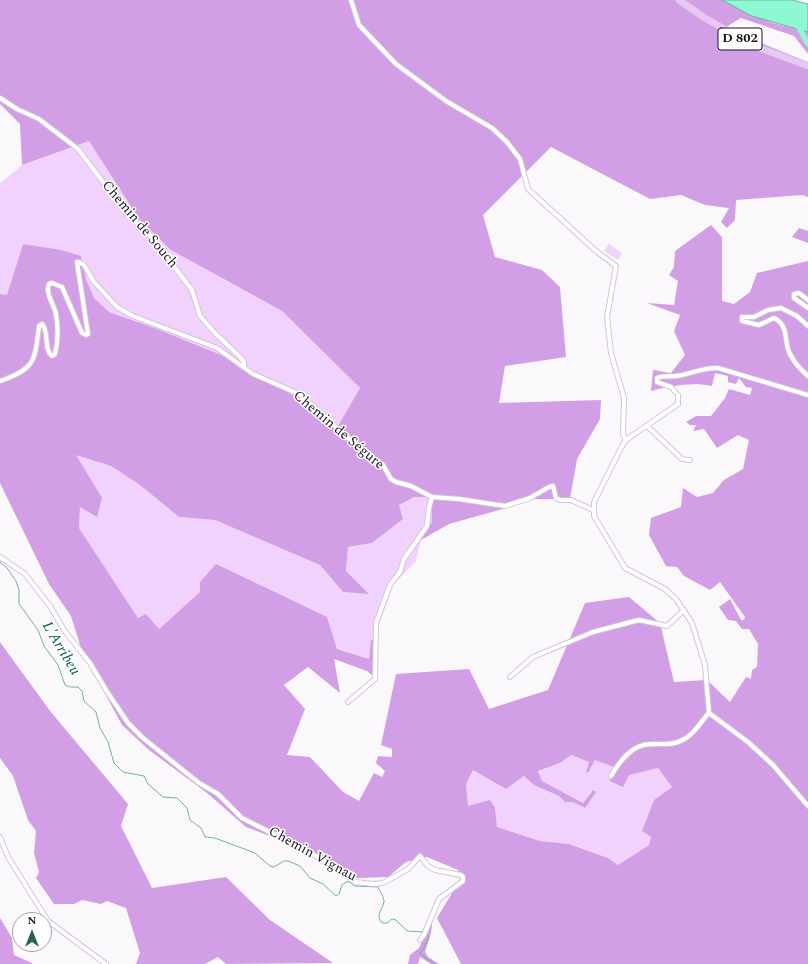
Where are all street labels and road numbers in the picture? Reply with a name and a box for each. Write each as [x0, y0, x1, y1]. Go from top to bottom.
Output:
road number: D 802 [718, 28, 762, 50]
street label: Chemin de Souch [97, 178, 181, 272]
street label: Chemin de Ségure [289, 388, 387, 474]
street label: Chemin Vignau [265, 824, 359, 886]

